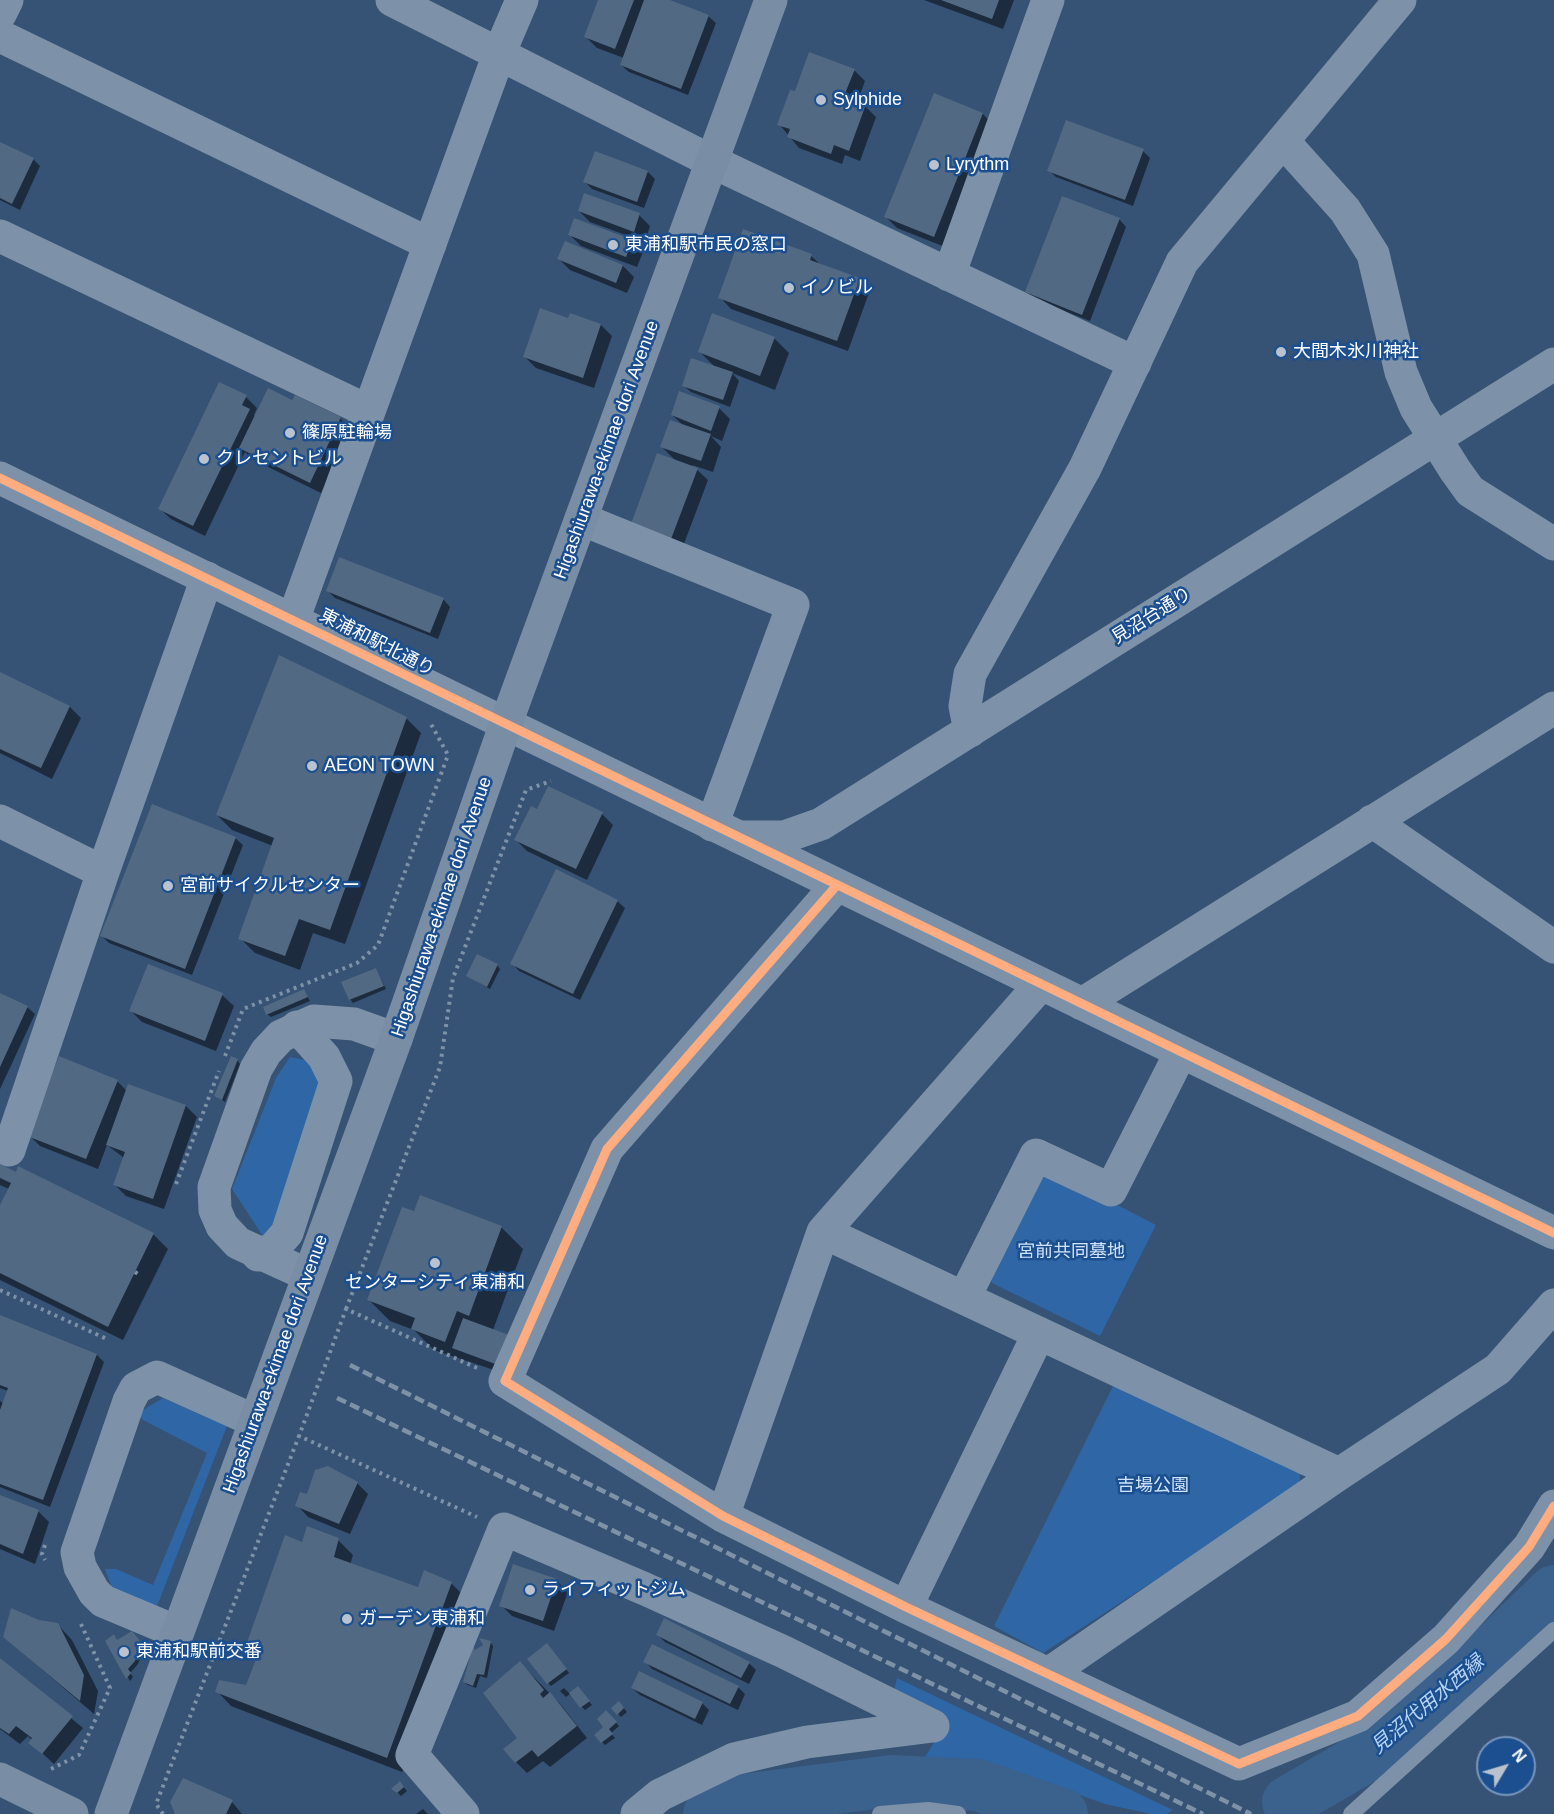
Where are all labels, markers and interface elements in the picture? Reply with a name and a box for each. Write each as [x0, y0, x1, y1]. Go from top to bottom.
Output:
place label: Sylphide [833, 89, 902, 111]
marker: Sylphide [814, 93, 828, 107]
place label: Lyrythm [946, 154, 1009, 176]
marker: Lyrythm [927, 158, 941, 172]
place label: 東浦和駅市民の窓口 [625, 234, 787, 256]
marker: 東浦和駅市民の窓口 [606, 238, 620, 252]
place label: イノビル [801, 277, 873, 299]
marker: イノビル [782, 281, 796, 295]
street label: Higashiurawa-ekimae dori Avenue [550, 318, 664, 582]
place label: 大間木氷川神社 [1293, 341, 1419, 363]
marker: 大間木氷川神社 [1274, 345, 1288, 359]
place label: 篠原駐輪場 [302, 422, 392, 444]
marker: 篠原駐輪場 [283, 426, 297, 440]
place label: クレセントビル [216, 448, 342, 470]
marker: クレセントビル [197, 452, 211, 466]
street label: 見沼台通り [1108, 583, 1196, 649]
street label: 東浦和駅北通り [316, 605, 438, 681]
place label: AEON TOWN [324, 755, 435, 777]
marker: AEON TOWN [305, 759, 319, 773]
street label: Higashiurawa-ekimae dori Avenue [387, 774, 497, 1040]
place label: 宮前サイクルセンター [180, 875, 360, 897]
marker: 宮前サイクルセンター [161, 879, 175, 893]
street label: Higashiurawa-ekimae dori Avenue [219, 1232, 333, 1496]
park label: 宮前共同墓地 [1017, 1241, 1125, 1263]
marker: センターシティ東浦和 [428, 1256, 442, 1270]
place label: センターシティ東浦和 [345, 1272, 525, 1294]
park label: 吉場公園 [1117, 1475, 1189, 1497]
place label: ライフィットジム [542, 1579, 686, 1601]
marker: ライフィットジム [523, 1583, 537, 1597]
place label: ガーデン東浦和 [359, 1608, 485, 1630]
marker: ガーデン東浦和 [340, 1612, 354, 1626]
place label: 東浦和駅前交番 [136, 1641, 262, 1663]
marker: 東浦和駅前交番 [117, 1645, 131, 1659]
water label: 見沼代用水西縁 [1367, 1651, 1489, 1759]
north arrow [1476, 1736, 1536, 1796]
text: N [1509, 1746, 1529, 1766]

